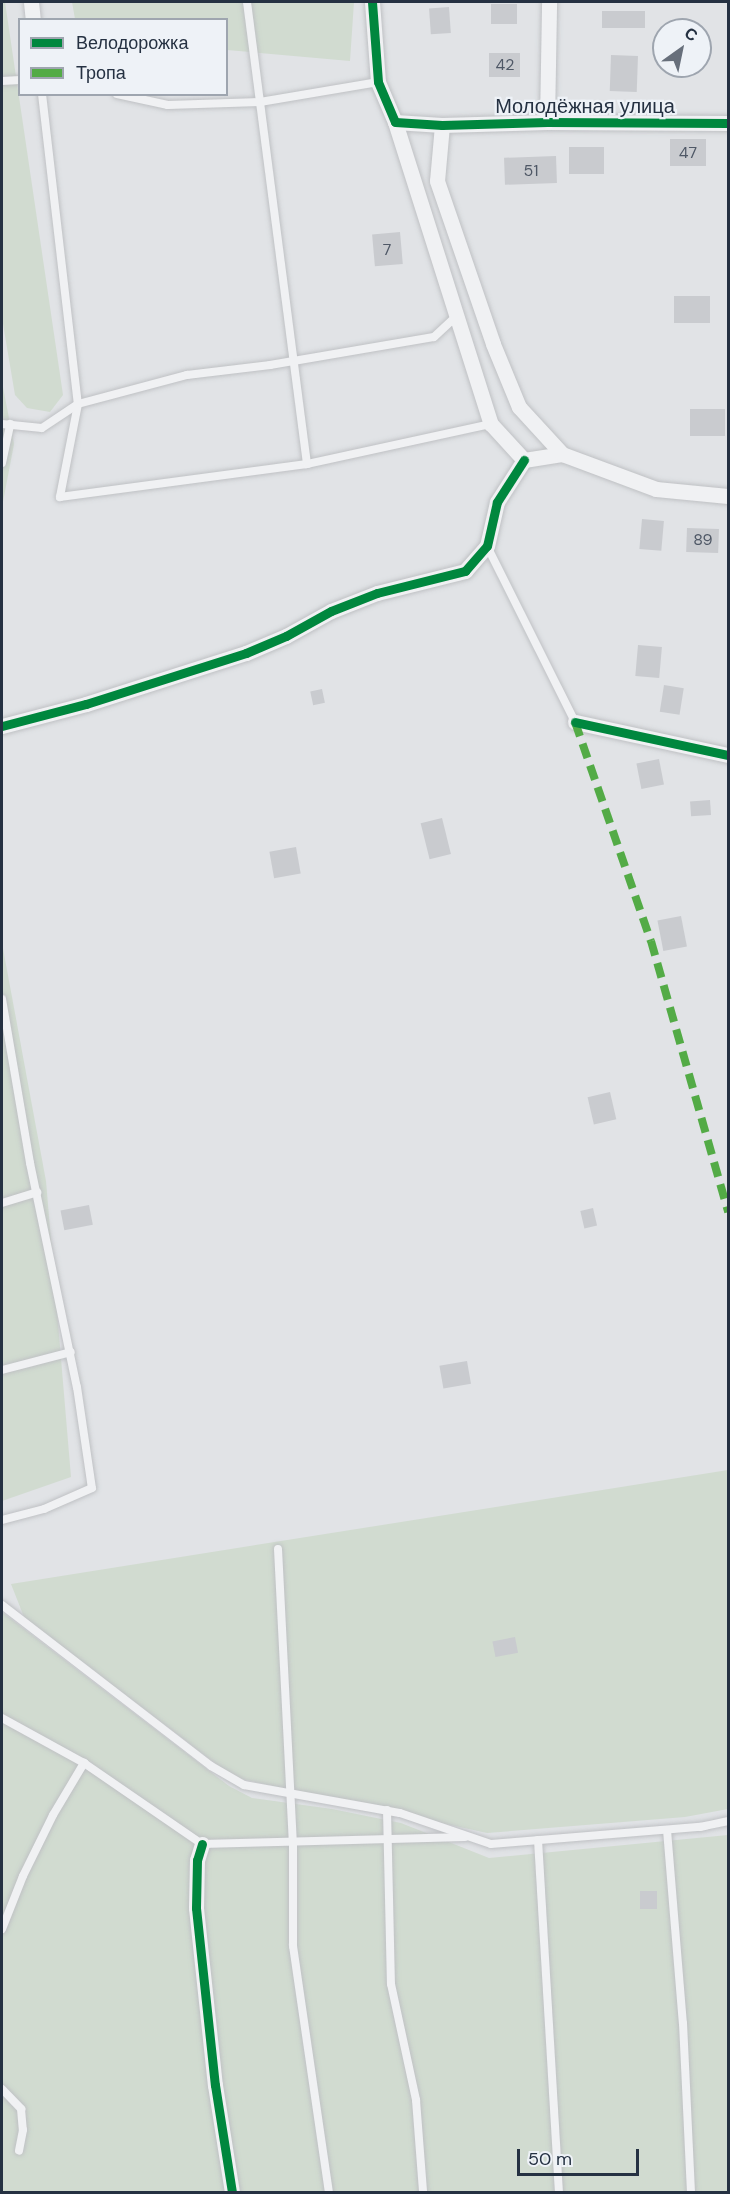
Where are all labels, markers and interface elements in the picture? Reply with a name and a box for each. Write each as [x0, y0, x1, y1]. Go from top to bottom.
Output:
legend [18, 18, 228, 96]
north arrow [652, 18, 712, 78]
text: С [680, 22, 702, 46]
text: Велодорожка [76, 31, 188, 55]
house number: 42 [496, 55, 514, 75]
text: Тропа [76, 61, 126, 85]
street label: Молодёжная улица [495, 94, 675, 118]
house number: 47 [679, 143, 697, 163]
house number: 51 [524, 161, 538, 181]
house number: 7 [383, 240, 391, 260]
house number: 89 [693, 530, 713, 550]
scale bar [520, 2137, 642, 2175]
text: 50 m [528, 2147, 572, 2171]

